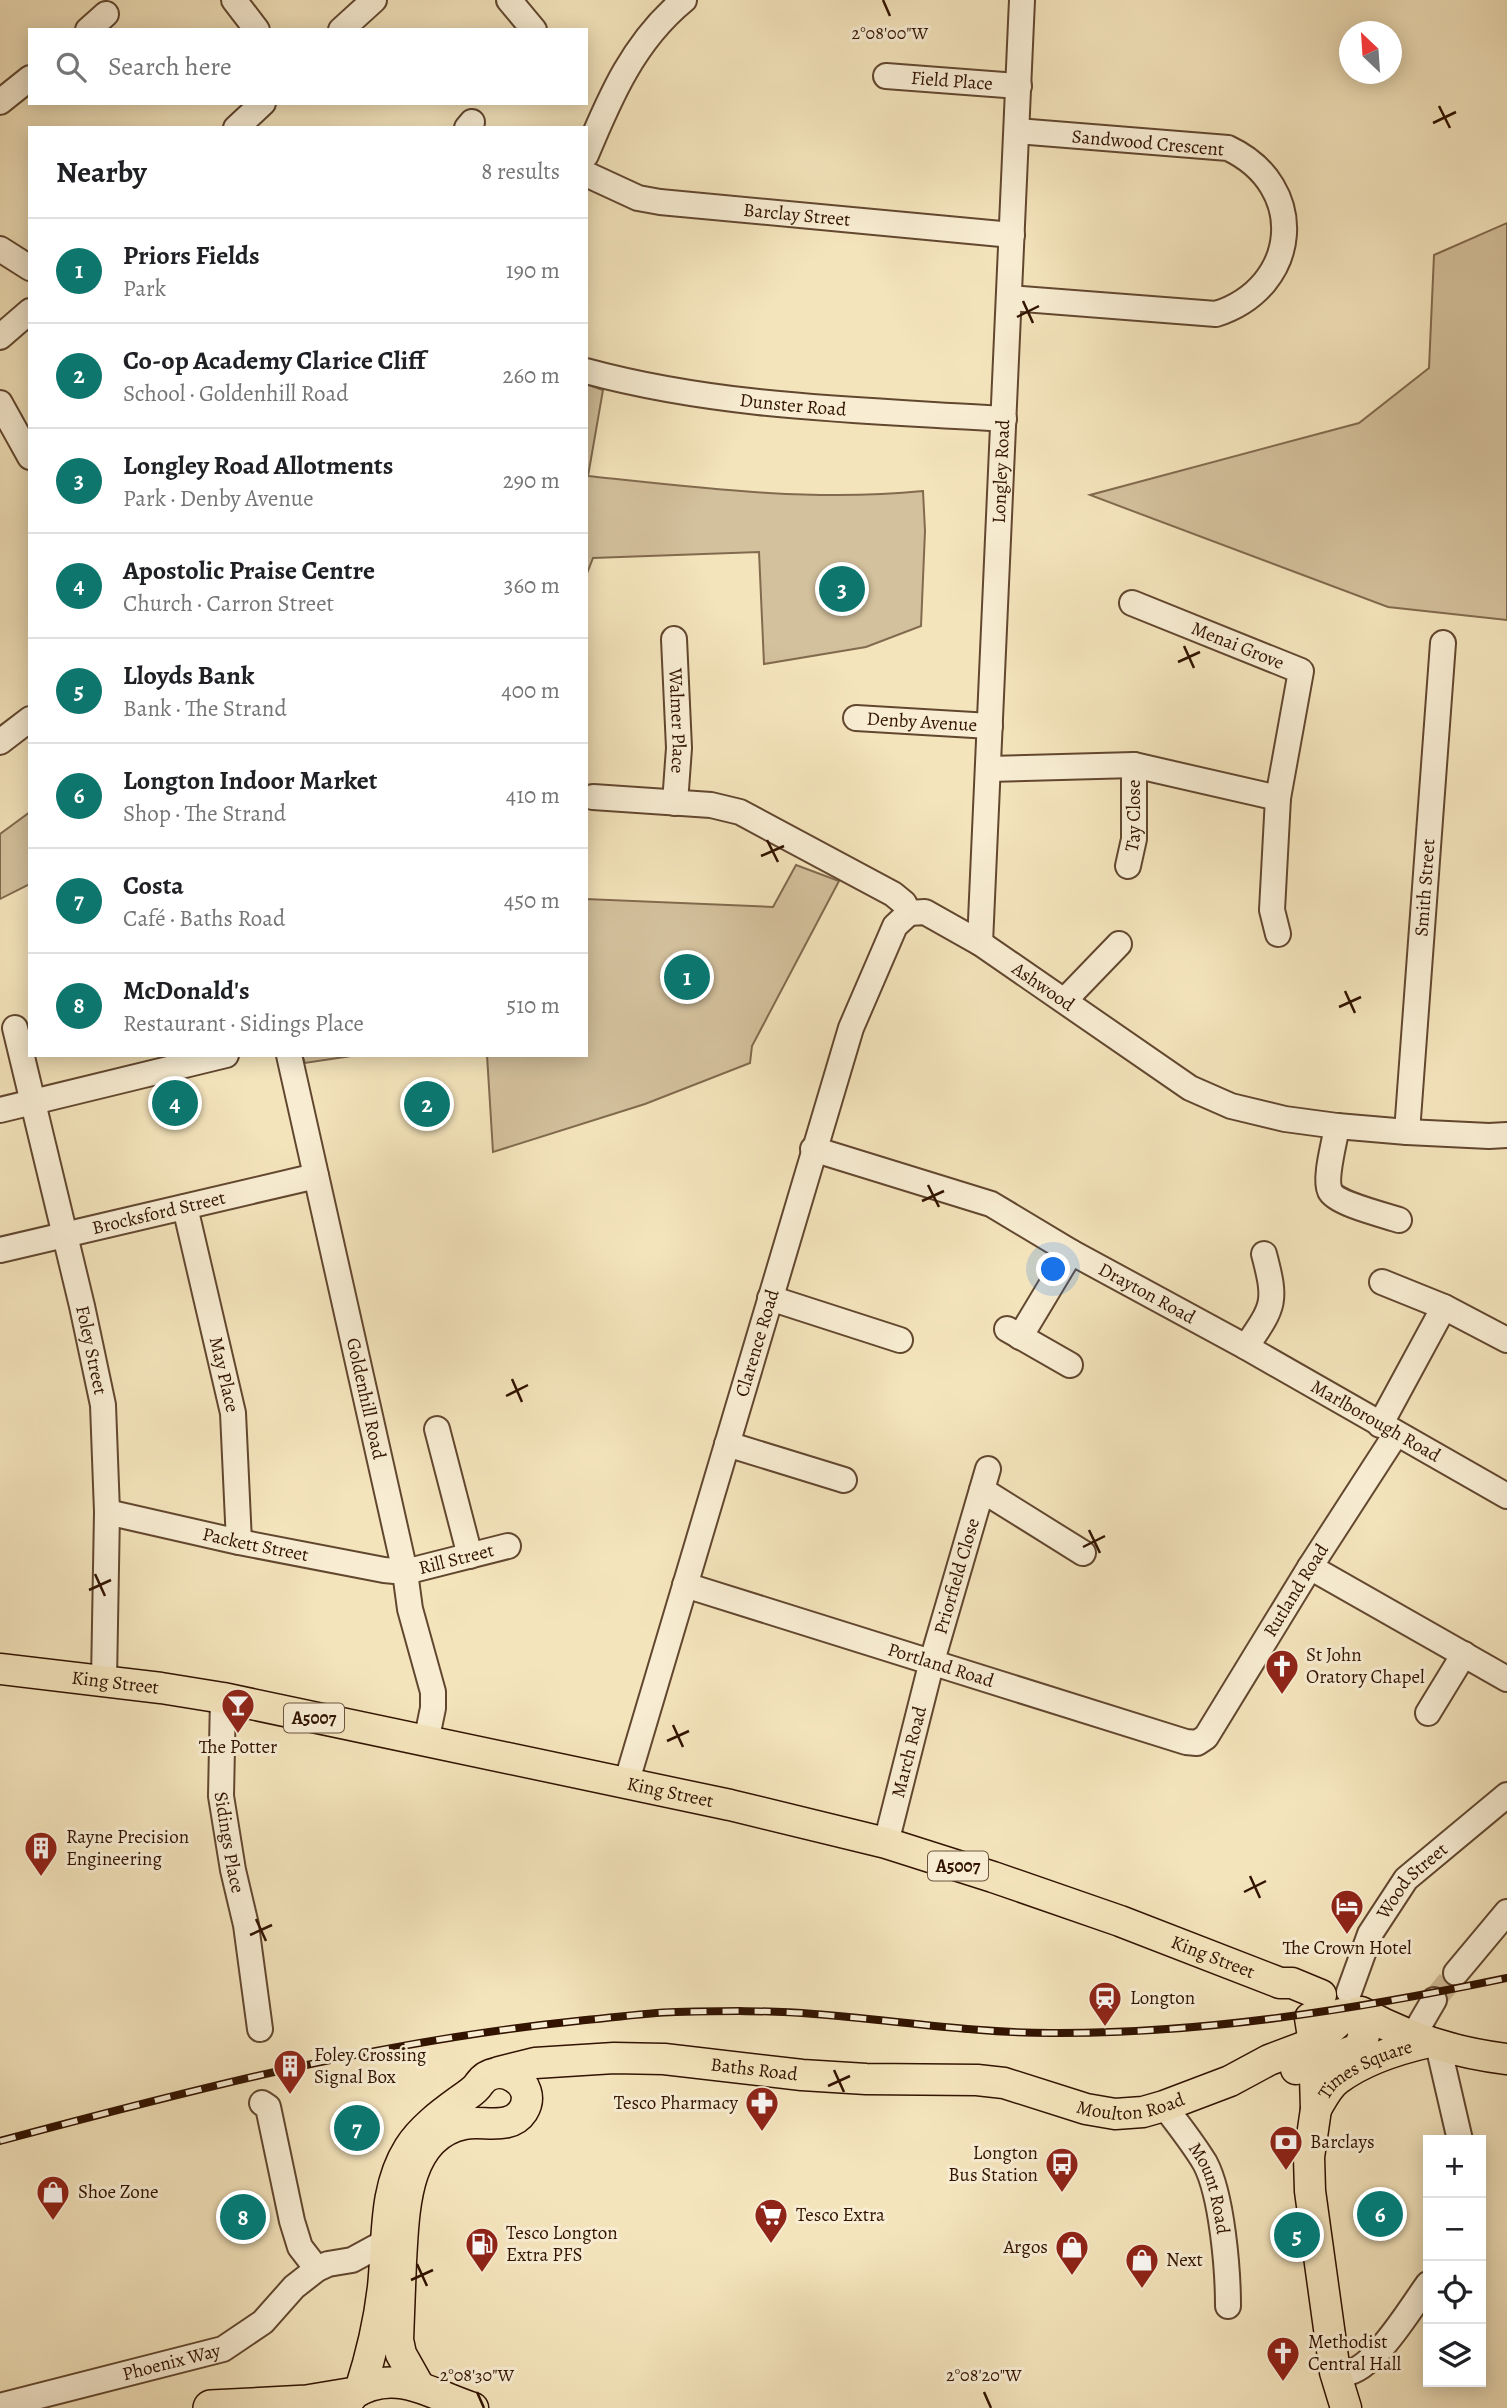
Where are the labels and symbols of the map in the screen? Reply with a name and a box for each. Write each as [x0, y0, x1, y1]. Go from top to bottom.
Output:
text: 2°08'00"W [852, 21, 929, 45]
north arrow [1339, 21, 1402, 84]
street label: Field Place [910, 65, 994, 97]
street label: Sandwood Crescent [1071, 123, 1225, 163]
street label: Barclay Street [742, 197, 852, 233]
street label: Dunster Road [738, 387, 848, 423]
street label: Longley Road [986, 418, 1016, 524]
pin: 3 [819, 563, 865, 615]
street label: Menai Grove [1188, 615, 1288, 676]
street label: Walmer Place [662, 667, 692, 774]
street label: Denby Avenue [866, 706, 978, 738]
street label: Tay Close [1119, 779, 1147, 854]
street label: Smith Street [1408, 838, 1442, 937]
pin: 1 [664, 951, 710, 1003]
street label: Ashwood [1006, 955, 1080, 1018]
pin: 4 [152, 1077, 198, 1129]
pin: 2 [404, 1078, 450, 1130]
street label: Brocksford Street [89, 1185, 228, 1241]
your location [1036, 1252, 1070, 1286]
street label: Drayton Road [1094, 1256, 1201, 1331]
street label: Clarence Road [729, 1285, 786, 1400]
street label: Foley Street [69, 1303, 113, 1397]
street label: May Place [203, 1334, 245, 1415]
street label: Goldenhill Road [340, 1335, 392, 1462]
street label: Marlborough Road [1306, 1374, 1446, 1469]
street label: Priorfield Close [927, 1515, 986, 1638]
street label: Packett Street [200, 1521, 311, 1568]
street label: Rill Street [416, 1537, 497, 1581]
street label: Rutland Road [1257, 1538, 1335, 1642]
street label: Portland Road [884, 1636, 998, 1694]
place label: St John Oratory Chapel [1306, 1642, 1425, 1690]
church icon: St John Oratory Chapel [1263, 1647, 1301, 1696]
street label: King Street [70, 1665, 160, 1701]
bar icon: The Potter [219, 1686, 257, 1735]
road number: A5007 [284, 1703, 344, 1732]
street label: March Road [885, 1703, 933, 1800]
place label: The Potter [199, 1734, 277, 1760]
street label: King Street [625, 1771, 716, 1814]
street label: Sidings Place [207, 1790, 251, 1896]
place label: Rayne Precision Engineering [66, 1824, 189, 1872]
building icon: Rayne Precision Engineering [22, 1829, 60, 1878]
street label: Wood Street [1370, 1837, 1453, 1925]
road number: A5007 [928, 1852, 988, 1880]
hotel icon: The Crown Hotel [1328, 1887, 1366, 1936]
street label: King Street [1167, 1929, 1259, 1985]
place label: The Crown Hotel [1282, 1935, 1412, 1961]
station icon: Longton [1086, 1979, 1124, 2028]
place label: Longton [1130, 1985, 1195, 2011]
street label: Times Square [1312, 2034, 1415, 2104]
place label: Foley Crossing Signal Box [314, 2042, 427, 2090]
building icon: Foley Crossing Signal Box [271, 2047, 309, 2096]
street label: Baths Road [709, 2051, 800, 2087]
pharmacy icon: Tesco Pharmacy [743, 2084, 781, 2133]
street label: Moulton Road [1073, 2086, 1189, 2127]
place label: Tesco Pharmacy [614, 2090, 739, 2116]
pin: 7 [334, 2102, 380, 2154]
bank icon: Barclays [1267, 2123, 1305, 2172]
place label: Barclays [1310, 2129, 1375, 2155]
street label: Mount Road [1182, 2137, 1236, 2237]
place label: Longton Bus Station [948, 2140, 1038, 2188]
bus stop icon: Longton Bus Station [1043, 2145, 1081, 2194]
shop icon: Shoe Zone [34, 2173, 72, 2222]
place label: Shoe Zone [78, 2179, 159, 2205]
pin: 6 [1357, 2188, 1403, 2240]
pin: 8 [220, 2191, 266, 2243]
supermarket icon: Tesco Extra [752, 2196, 790, 2245]
place label: Tesco Extra [796, 2202, 885, 2228]
pin: 5 [1274, 2209, 1320, 2261]
place label: Tesco Longton Extra PFS [506, 2220, 618, 2268]
fuel station icon: Tesco Longton Extra PFS [463, 2225, 501, 2274]
shop icon: Argos [1053, 2228, 1091, 2277]
place label: Argos [1002, 2234, 1048, 2260]
shop icon: Next [1123, 2241, 1161, 2290]
place label: Next [1166, 2247, 1203, 2273]
place label: Methodist Central Hall [1308, 2329, 1401, 2377]
church icon: Methodist Central Hall [1264, 2334, 1302, 2383]
street label: Phoenix Way [120, 2337, 224, 2387]
text: 2°08'30"W [440, 2363, 515, 2387]
text: 2°08'20"W [946, 2363, 1022, 2387]

